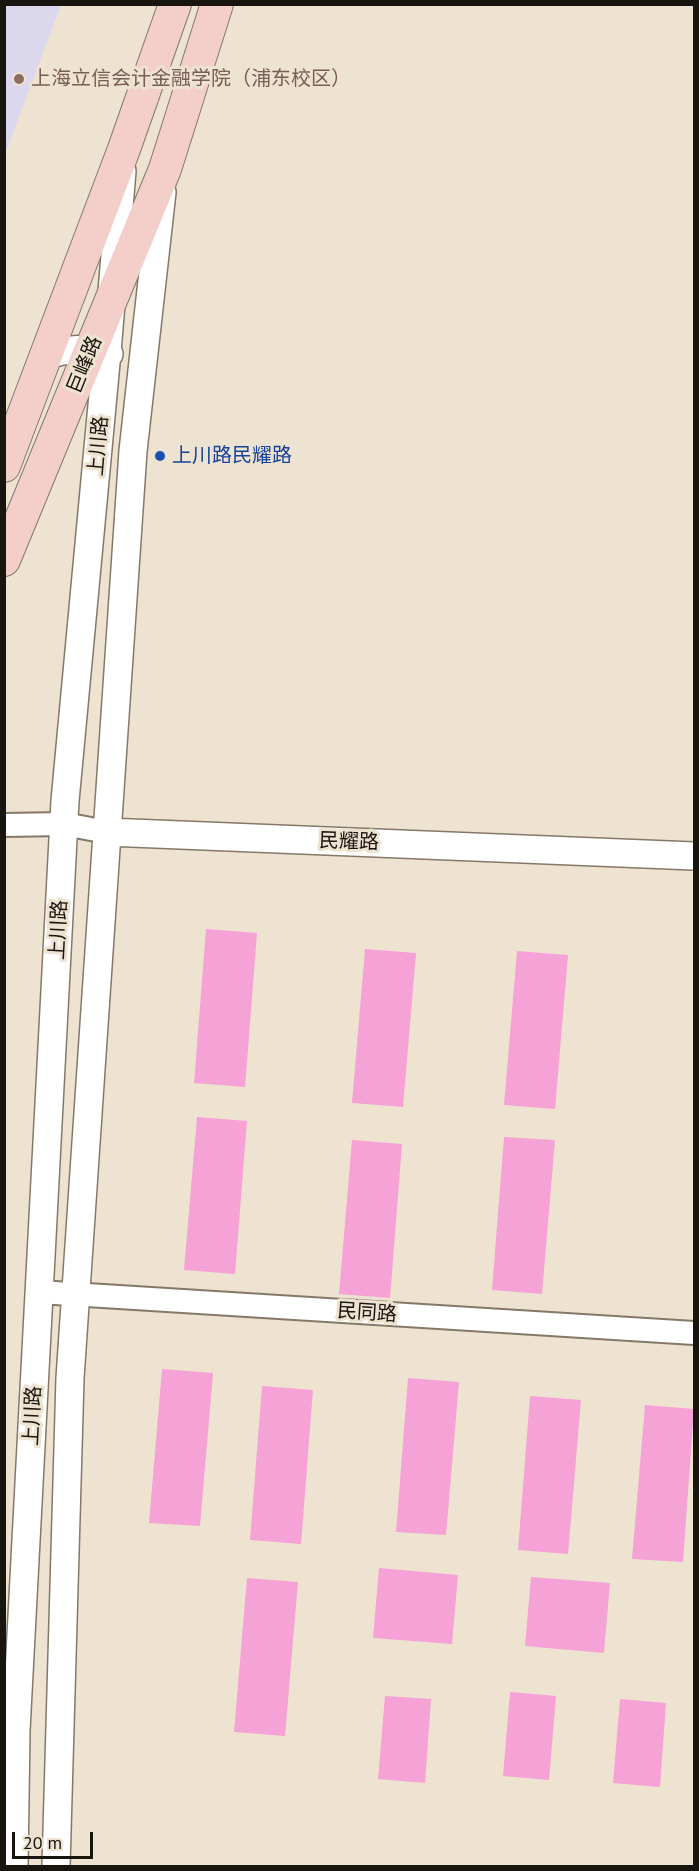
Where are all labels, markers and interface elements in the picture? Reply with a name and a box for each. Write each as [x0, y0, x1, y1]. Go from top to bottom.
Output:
place label: 上海立信会计金融学院（浦东校区） [31, 67, 351, 91]
marker: 上海立信会计金融学院（浦东校区） [12, 72, 26, 86]
street label: 巨峰路 [63, 333, 107, 397]
street label: 上川路 [84, 415, 114, 477]
place label: 上川路民耀路 [172, 444, 292, 468]
marker: 上川路民耀路 [153, 449, 167, 463]
street label: 民耀路 [319, 829, 379, 855]
street label: 上川路 [45, 899, 73, 961]
street label: 民同路 [336, 1299, 398, 1327]
street label: 上川路 [19, 1385, 47, 1447]
scale bar [15, 1820, 96, 1858]
text: 20 m [23, 1831, 62, 1854]

